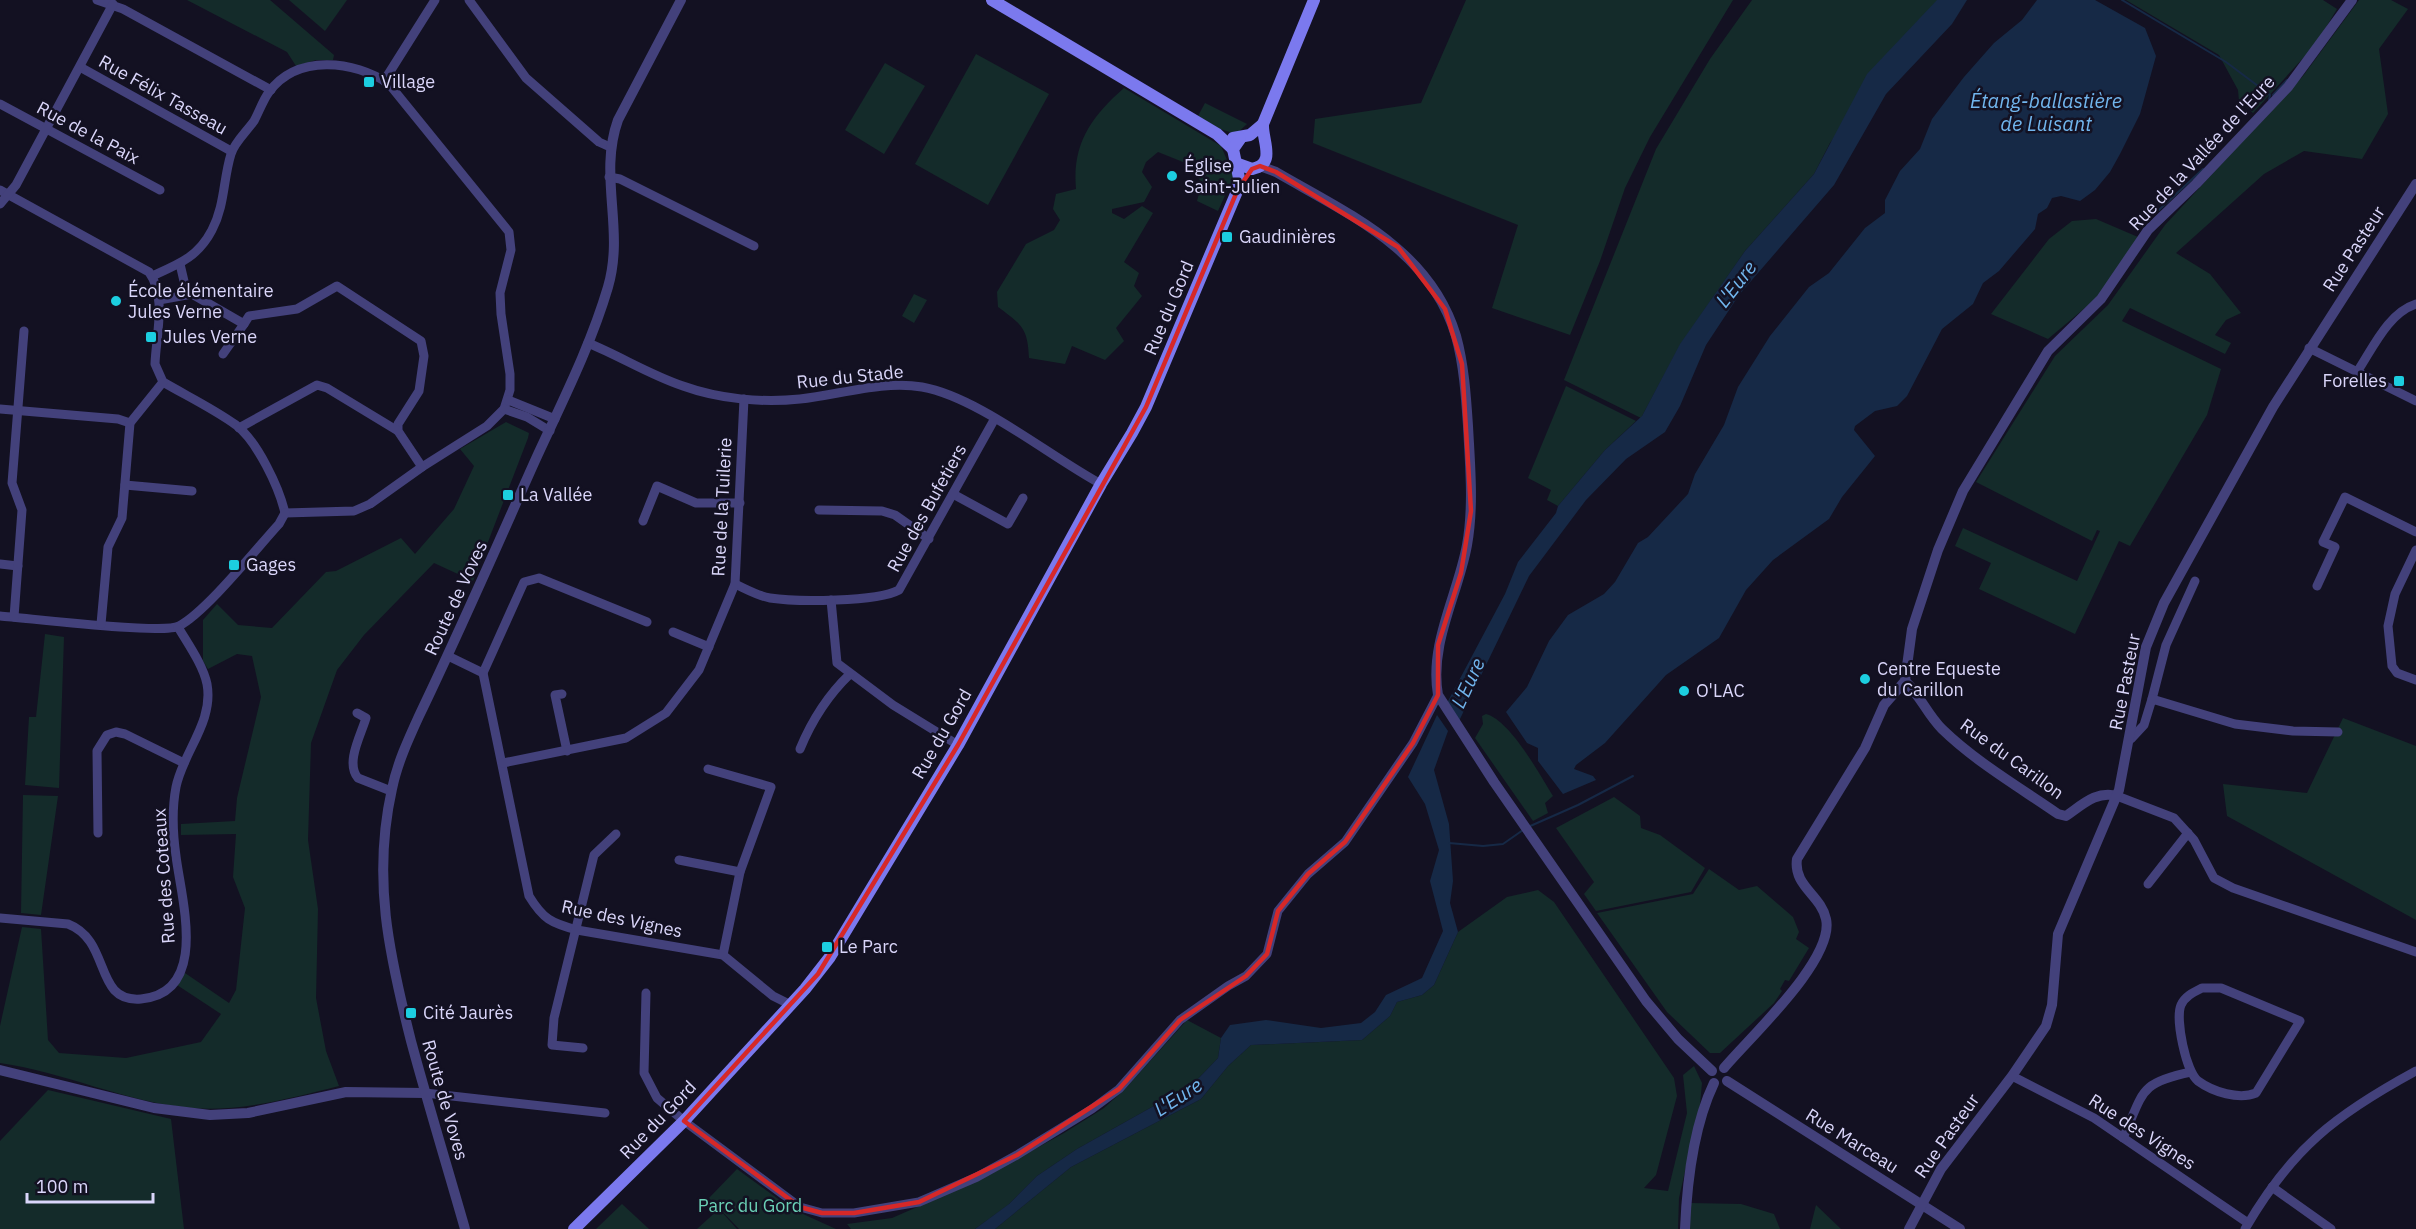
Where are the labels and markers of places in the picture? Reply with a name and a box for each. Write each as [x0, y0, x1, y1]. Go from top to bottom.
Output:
place label: Village [381, 70, 435, 93]
marker: Village [362, 75, 376, 89]
place label: Église Saint-Julien [1184, 154, 1280, 198]
marker: Église Saint-Julien [1165, 169, 1179, 183]
place label: Gaudinières [1239, 225, 1336, 248]
marker: Gaudinières [1220, 230, 1234, 244]
place label: École élémentaire Jules Verne [128, 279, 274, 323]
marker: École élémentaire Jules Verne [109, 294, 123, 308]
place label: Jules Verne [163, 325, 257, 348]
marker: Jules Verne [144, 330, 158, 344]
place label: Forelles [2323, 369, 2387, 392]
marker: Forelles [2392, 374, 2406, 388]
place label: La Vallée [520, 483, 592, 506]
marker: La Vallée [501, 488, 515, 502]
place label: Gages [246, 553, 296, 576]
marker: Gages [227, 558, 241, 572]
place label: Centre Equeste du Carillon [1877, 657, 2001, 701]
marker: Centre Equeste du Carillon [1858, 672, 1872, 686]
place label: O'LAC [1696, 679, 1745, 702]
marker: O'LAC [1677, 684, 1691, 698]
place label: Le Parc [839, 935, 898, 958]
marker: Le Parc [820, 940, 834, 954]
place label: Cité Jaurès [423, 1001, 513, 1024]
marker: Cité Jaurès [404, 1006, 418, 1020]

